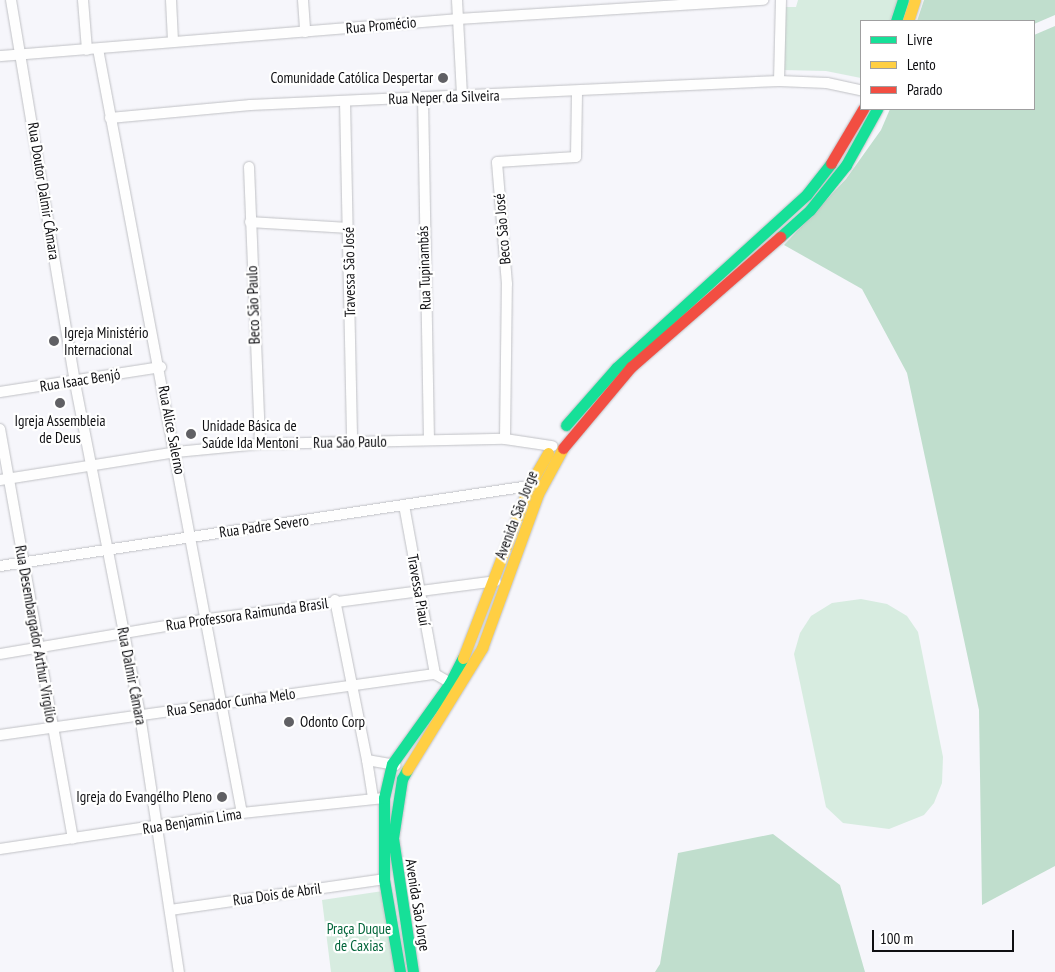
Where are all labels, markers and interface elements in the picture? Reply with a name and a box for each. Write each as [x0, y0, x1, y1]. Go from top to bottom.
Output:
street label: Rua Promécio [345, 13, 417, 37]
legend [860, 20, 1035, 110]
text: Livre [907, 30, 933, 49]
text: Lento [907, 55, 936, 74]
place label: Comunidade Católica Despertar [271, 69, 433, 87]
marker: Comunidade Católica Despertar [437, 72, 449, 84]
text: Parado [907, 80, 942, 99]
street label: Rua Neper da Silveira [388, 86, 500, 108]
street label: Rua Doutor Dalmir CÂmara [24, 121, 64, 261]
street label: Beco São José [490, 193, 514, 265]
street label: Rua Tupinambás [414, 225, 434, 311]
street label: Travessa São José [339, 227, 359, 317]
street label: Beco São Paulo [243, 265, 263, 345]
place label: Igreja Ministério Internacional [64, 323, 148, 358]
marker: Igreja Ministério Internacional [48, 335, 60, 347]
street label: Rua Isaac Benjó [38, 365, 122, 395]
street label: Rua Alice Salerno [155, 384, 189, 476]
marker: Igreja Assembleia de Deus [54, 397, 66, 409]
place label: Igreja Assembleia de Deus [14, 411, 106, 446]
place label: Unidade Básica de Saúde Ida Mentoni [202, 416, 299, 451]
marker: Unidade Básica de Saúde Ida Mentoni [184, 427, 198, 441]
street label: Rua São Paulo [313, 432, 387, 452]
street label: Avenida São Jorge [491, 468, 541, 562]
street label: Rua Padre Severo [218, 511, 310, 541]
street label: Rua Desembargador Arthur Virgílio [11, 543, 61, 725]
street label: Travessa Piauí [404, 553, 434, 627]
street label: Rua Professora Raimunda Brasil [165, 594, 329, 634]
street label: Rua Dalmir Câmara [114, 626, 150, 726]
street label: Rua Senador Cunha Melo [166, 684, 296, 720]
place label: Odonto Corp [300, 713, 365, 731]
marker: Odonto Corp [282, 715, 296, 729]
place label: Igreja do Evangélho Pleno [76, 788, 212, 806]
marker: Igreja do Evangélho Pleno [216, 791, 228, 803]
street label: Rua Benjamin Lima [141, 804, 243, 838]
street label: Avenida São Jorge [402, 858, 434, 952]
street label: Rua Dois de Abril [232, 879, 322, 909]
park label: Praça Duque de Caxias [327, 919, 391, 954]
scale bar [875, 920, 1018, 952]
text: 100 m [880, 929, 913, 948]

